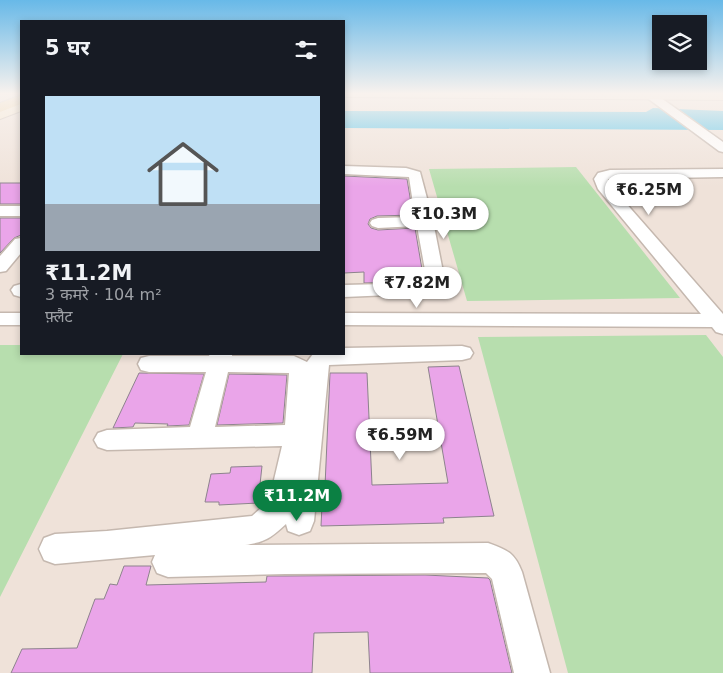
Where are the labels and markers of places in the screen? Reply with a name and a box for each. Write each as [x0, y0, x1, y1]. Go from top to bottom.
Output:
pin: ₹6.25M [608, 174, 690, 216]
pin: ₹10.3M [403, 198, 485, 240]
pin: ₹7.82M [376, 266, 458, 309]
pin: ₹6.59M [359, 418, 441, 461]
pin: ₹11.2M [256, 480, 338, 522]

